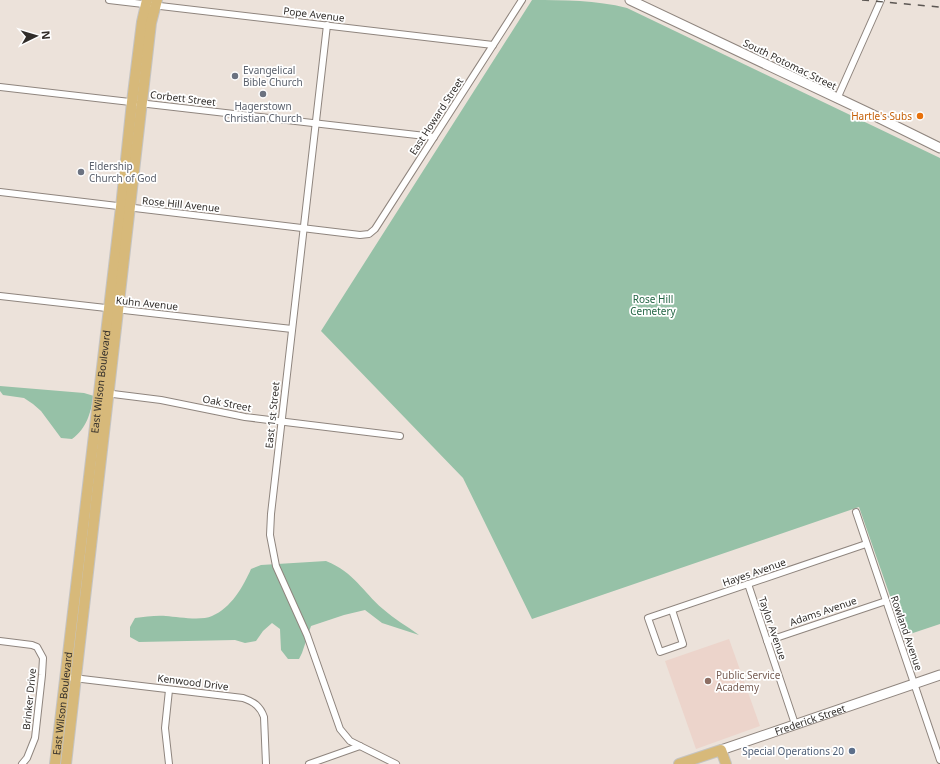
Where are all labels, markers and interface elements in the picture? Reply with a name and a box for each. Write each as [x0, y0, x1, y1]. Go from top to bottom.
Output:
street label: Pope Avenue [283, 3, 346, 25]
north arrow [16, 16, 56, 56]
text: N [39, 30, 54, 40]
street label: South Potomac Street [741, 35, 839, 93]
place label: Evangelical Bible Church [243, 63, 303, 89]
marker: Evangelical Bible Church [230, 71, 240, 81]
street label: East Howard Street [406, 74, 466, 157]
street label: Corbett Street [149, 87, 217, 109]
marker: Hagerstown Christian Church [258, 89, 268, 99]
place label: Hagerstown Christian Church [224, 99, 302, 125]
place label: Hartle's Subs [851, 109, 912, 123]
marker: Hartle's Subs [915, 111, 925, 121]
place label: Eldership Church of God [89, 159, 157, 185]
marker: Eldership Church of God [76, 167, 86, 177]
street label: Rose Hill Avenue [141, 193, 221, 215]
park label: Rose Hill Cemetery [630, 292, 677, 318]
street label: Kuhn Avenue [115, 293, 179, 313]
street label: East Wilson Boulevard [87, 329, 113, 434]
street label: East 1st Street [262, 381, 282, 449]
street label: Oak Street [201, 391, 253, 415]
street label: Hayes Avenue [720, 554, 788, 589]
street label: Adams Avenue [788, 593, 859, 629]
street label: Rowland Avenue [888, 594, 926, 673]
street label: Taylor Avenue [756, 595, 790, 662]
street label: East Wilson Boulevard [49, 651, 75, 756]
street label: Brinker Drive [19, 667, 39, 730]
place label: Public Service Academy [716, 668, 781, 694]
street label: Kenwood Drive [157, 671, 230, 693]
marker: Public Service Academy [703, 676, 713, 686]
street label: Frederick Street [773, 701, 848, 738]
place label: Special Operations 20 [742, 744, 844, 758]
marker: Special Operations 20 [847, 746, 857, 756]

